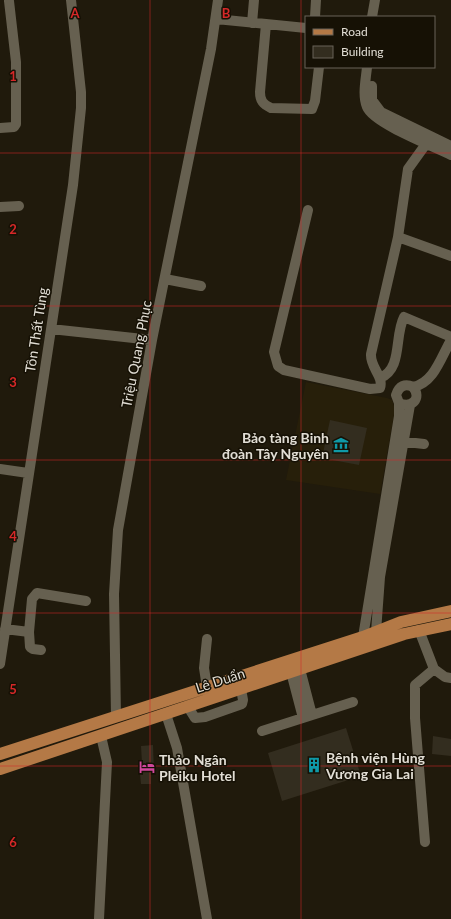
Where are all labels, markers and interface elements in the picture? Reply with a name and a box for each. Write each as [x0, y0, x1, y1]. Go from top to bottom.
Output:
text: A [69, 5, 80, 21]
text: B [222, 5, 231, 21]
legend [305, 16, 435, 68]
text: Road [341, 24, 368, 39]
text: Building [341, 44, 384, 59]
text: 1 [9, 68, 17, 84]
text: 2 [9, 221, 17, 237]
street label: Tôn Thất Tùng [21, 286, 51, 374]
street label: Triệu Quang Phục [117, 298, 155, 409]
text: 3 [9, 374, 17, 390]
place label: Bảo tàng Binh đoàn Tây Nguyên [222, 429, 329, 462]
museum icon: Bảo tàng Binh đoàn Tây Nguyên [332, 436, 350, 454]
text: 4 [9, 528, 17, 544]
street label: Lê Duẩn [193, 664, 247, 696]
text: 5 [9, 681, 17, 697]
place label: Bệnh viện Hùng Vương Gia Lai [325, 749, 426, 782]
place label: Thảo Ngân Pleiku Hotel [159, 751, 236, 784]
building icon: Bệnh viện Hùng Vương Gia Lai [305, 756, 323, 774]
hotel icon: Thảo Ngân Pleiku Hotel [138, 758, 156, 776]
text: 6 [9, 834, 17, 850]

